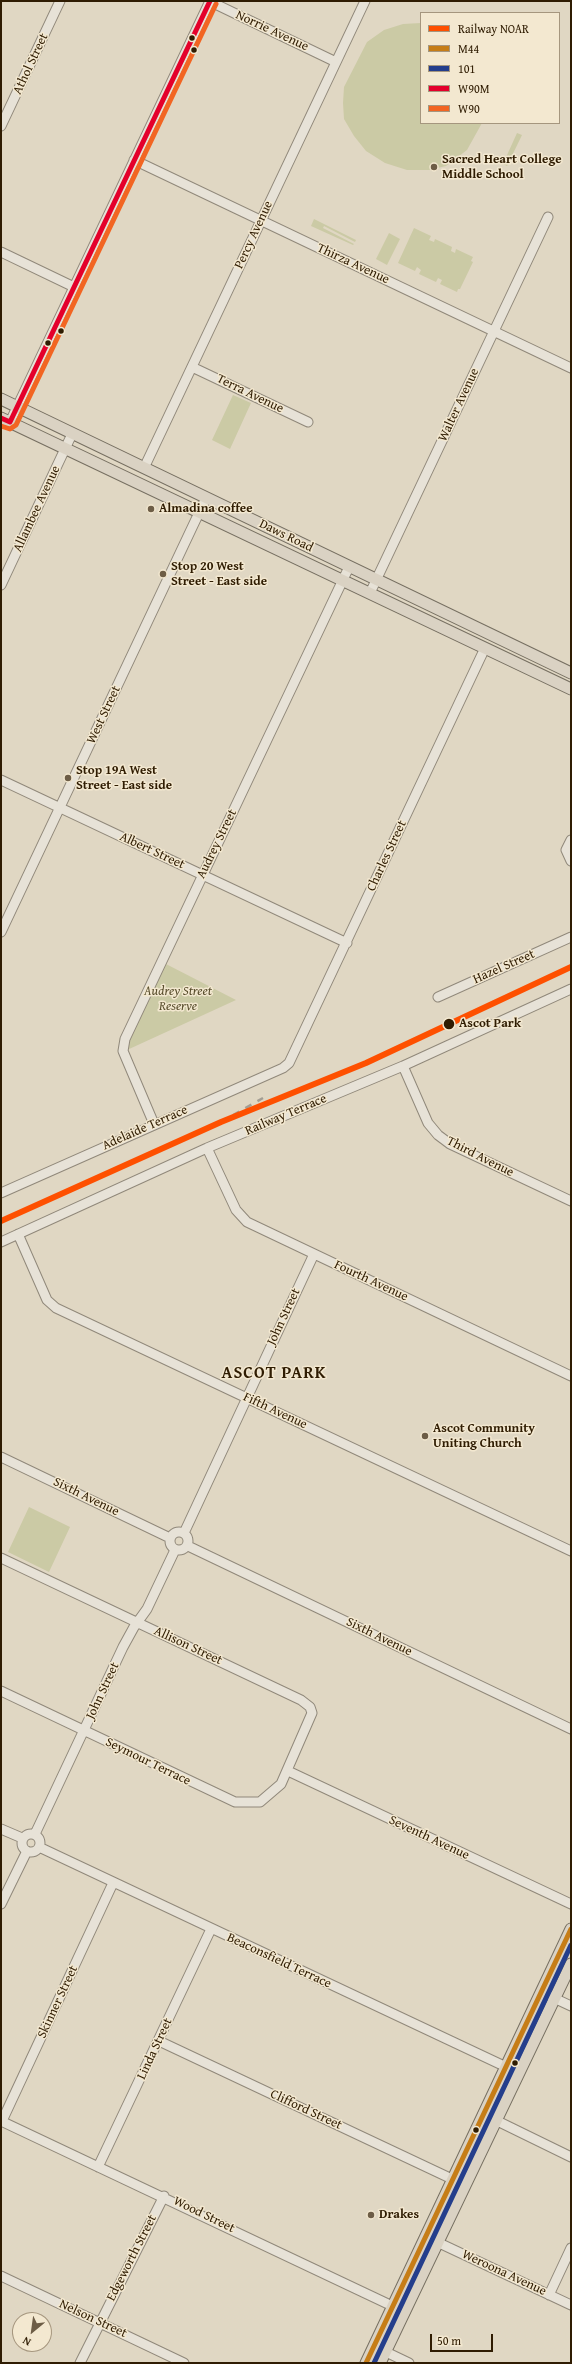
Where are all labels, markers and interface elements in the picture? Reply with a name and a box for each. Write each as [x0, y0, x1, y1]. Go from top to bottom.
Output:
street label: Norrie Avenue [233, 7, 311, 55]
legend [420, 12, 560, 124]
text: Railway NOAR [458, 20, 529, 37]
street label: Athol Street [10, 31, 52, 97]
unlabelled marker [187, 33, 197, 43]
text: M44 [458, 40, 479, 57]
unlabelled marker [189, 45, 199, 55]
text: 101 [458, 60, 475, 77]
text: W90M [458, 80, 490, 97]
text: W90 [458, 100, 480, 117]
place label: Sacred Heart College Middle School [442, 152, 562, 183]
marker: Sacred Heart College Middle School [429, 162, 439, 172]
street label: Percy Avenue [231, 198, 277, 272]
street label: Thirza Avenue [314, 240, 392, 288]
unlabelled marker [56, 326, 66, 336]
unlabelled marker [43, 338, 53, 348]
street label: Walter Avenue [435, 366, 483, 444]
street label: Terra Avenue [214, 371, 286, 417]
street label: Allambee Avenue [10, 463, 64, 555]
place label: Almadina coffee [159, 501, 253, 517]
marker: Almadina coffee [146, 504, 156, 514]
street label: Daws Road [256, 516, 316, 556]
place label: Stop 20 West Street - East side [171, 559, 267, 590]
marker: Stop 20 West Street - East side [158, 569, 168, 579]
street label: West Street [84, 684, 124, 746]
place label: Stop 19A West Street - East side [76, 763, 172, 794]
marker: Stop 19A West Street - East side [63, 773, 73, 783]
street label: Audrey Street [193, 807, 241, 881]
street label: Charles Street [364, 818, 410, 894]
street label: Albert Street [117, 829, 187, 873]
street label: Hazel Street [471, 946, 537, 988]
park label: Audrey Street Reserve [144, 984, 212, 1015]
place label: Ascot Park [459, 1016, 521, 1032]
marker: Ascot Park [442, 1017, 456, 1031]
street label: Railway Terrace [243, 1091, 329, 1139]
street label: Adelaide Terrace [100, 1102, 190, 1154]
street label: Third Avenue [444, 1133, 516, 1181]
street label: Fourth Avenue [332, 1257, 410, 1305]
street label: John Street [264, 1286, 304, 1348]
district label: ASCOT PARK [222, 1364, 326, 1384]
street label: Fifth Avenue [240, 1389, 310, 1433]
place label: Ascot Community Uniting Church [433, 1421, 535, 1452]
marker: Ascot Community Uniting Church [420, 1431, 430, 1441]
street label: Sixth Avenue [51, 1474, 121, 1520]
street label: Sixth Avenue [344, 1614, 414, 1660]
street label: Allison Street [151, 1623, 225, 1669]
street label: John Street [83, 1660, 123, 1722]
street label: Seymour Terrace [103, 1735, 193, 1789]
street label: Seventh Avenue [386, 1813, 472, 1863]
street label: Beaconsfield Terrace [224, 1930, 334, 1992]
street label: Skinner Street [34, 1963, 82, 2041]
street label: Linda Street [134, 2016, 176, 2082]
unlabelled marker [510, 2058, 520, 2068]
street label: Clifford Street [268, 2087, 344, 2133]
unlabelled marker [471, 2125, 481, 2135]
street label: Wood Street [171, 2193, 237, 2237]
place label: Drakes [379, 2207, 419, 2223]
marker: Drakes [366, 2210, 376, 2220]
street label: Edgeworth Street [104, 2212, 160, 2304]
street label: Weroona Avenue [459, 2247, 549, 2299]
street label: Nelson Street [57, 2296, 129, 2342]
north arrow [12, 2312, 52, 2352]
scale bar [432, 2326, 495, 2352]
text: 50 m [437, 2332, 461, 2349]
text: N [20, 2333, 34, 2350]

